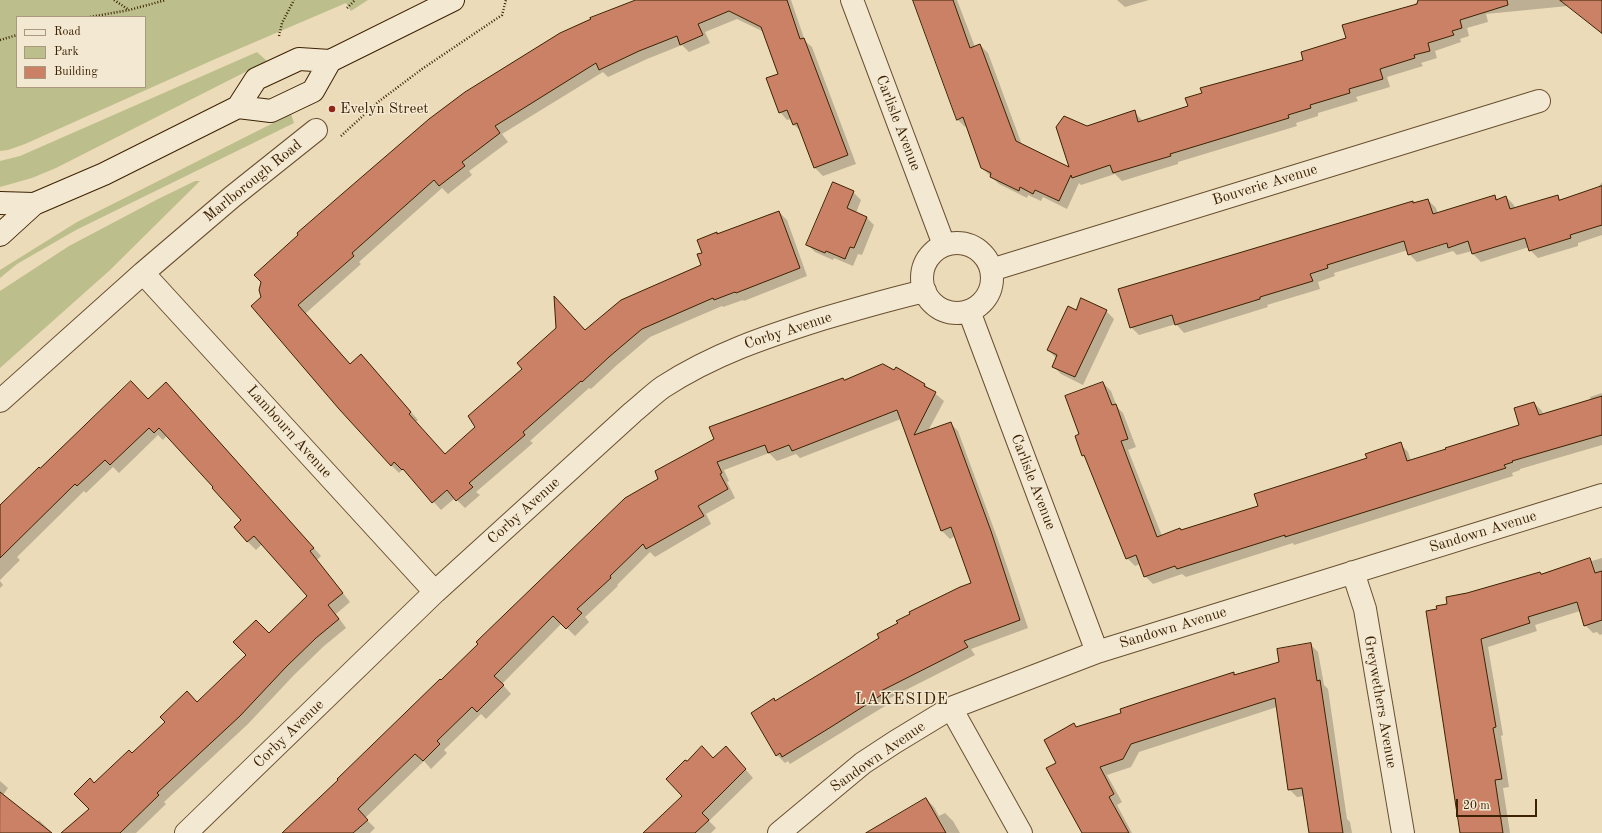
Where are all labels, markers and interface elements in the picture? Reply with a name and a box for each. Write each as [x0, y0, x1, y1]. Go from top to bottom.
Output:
legend [16, 16, 146, 88]
text: Road [54, 26, 81, 38]
text: Park [54, 46, 79, 58]
text: Building [54, 66, 98, 78]
street label: Carlisle Avenue [871, 73, 925, 173]
place label: Evelyn Street [340, 100, 429, 118]
marker: Evelyn Street [327, 104, 337, 114]
street label: Marlborough Road [200, 136, 306, 226]
street label: Bouverie Avenue [1210, 160, 1320, 210]
street label: Corby Avenue [742, 308, 834, 354]
street label: Lambourn Avenue [243, 382, 335, 482]
street label: Carlisle Avenue [1006, 432, 1060, 532]
street label: Corby Avenue [484, 474, 564, 548]
street label: Sandown Avenue [1427, 507, 1539, 557]
street label: Sandown Avenue [1117, 603, 1229, 653]
street label: Greywethers Avenue [1359, 634, 1401, 770]
district label: LAKESIDE [855, 690, 949, 710]
street label: Corby Avenue [250, 696, 328, 772]
street label: Sandown Avenue [827, 718, 929, 796]
scale bar [1458, 791, 1539, 817]
text: 20 m [1463, 800, 1490, 812]

